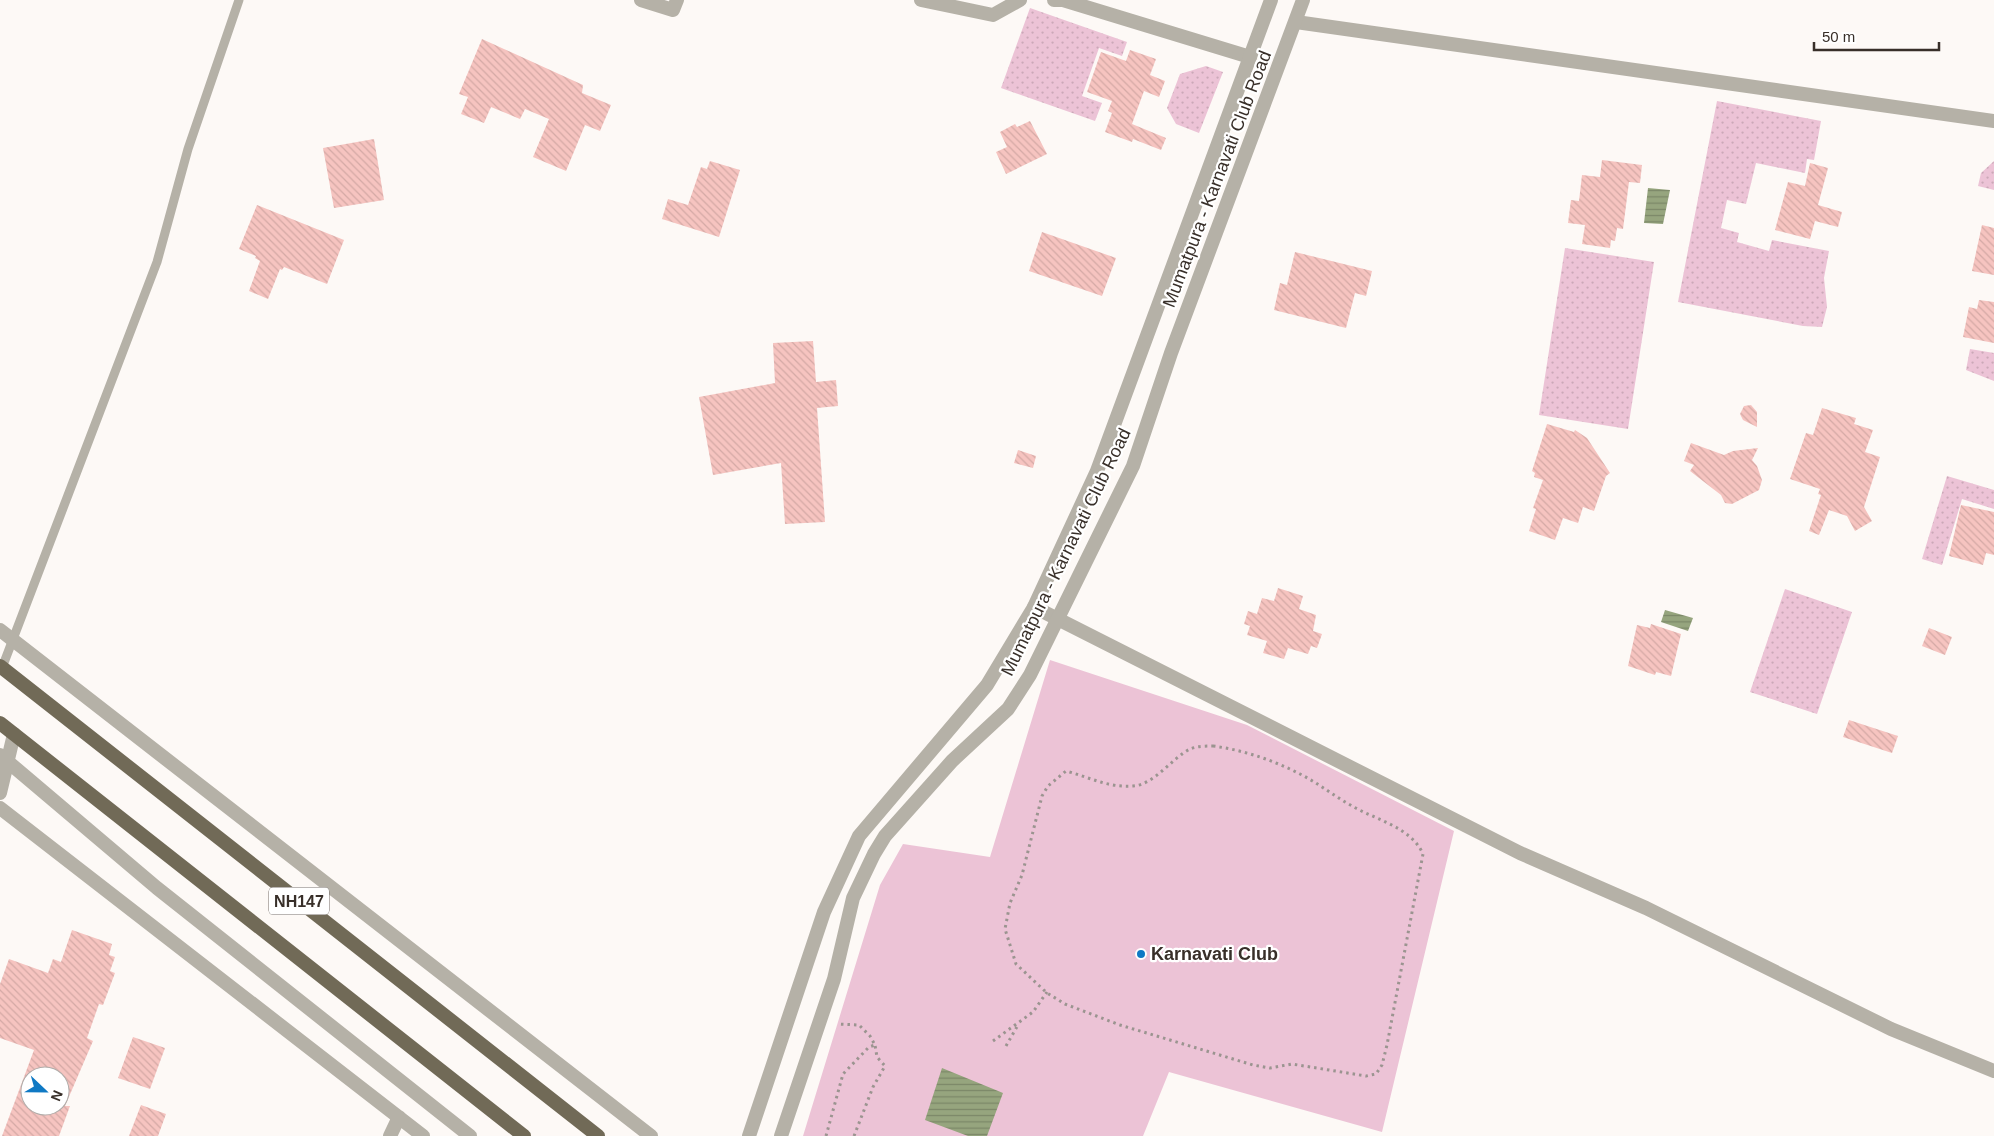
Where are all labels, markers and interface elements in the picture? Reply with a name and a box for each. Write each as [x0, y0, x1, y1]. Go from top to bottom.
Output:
scale bar [1814, 20, 1939, 52]
text: 50 m [1822, 28, 1855, 45]
street label: Mumatpura - Karnavati Club Road [1159, 48, 1275, 310]
street label: Mumatpura - Karnavati Club Road [997, 425, 1135, 679]
road number: NH147 [269, 888, 329, 914]
place label: Karnavati Club [1151, 944, 1278, 964]
marker: Karnavati Club [1135, 948, 1147, 960]
north arrow [20, 1066, 70, 1116]
text: N [48, 1088, 66, 1104]

